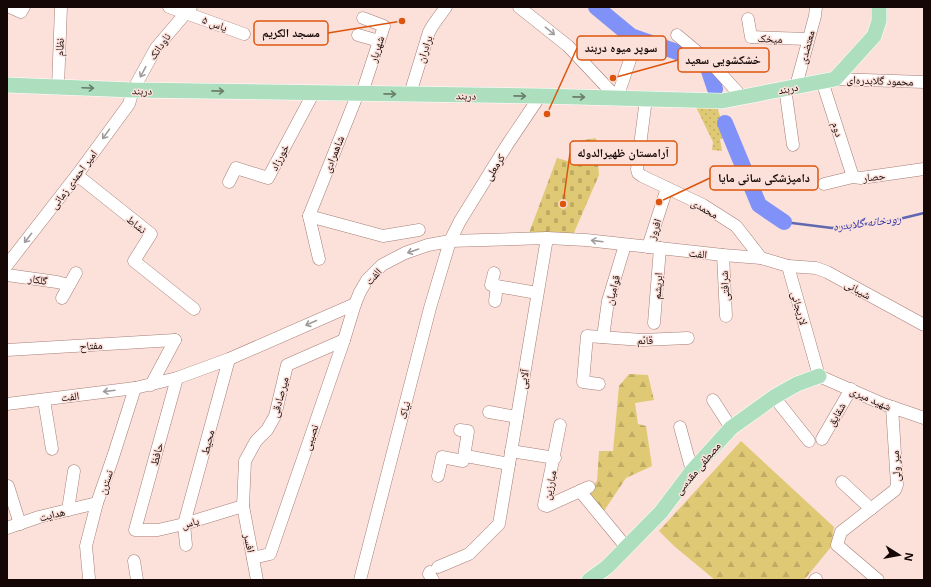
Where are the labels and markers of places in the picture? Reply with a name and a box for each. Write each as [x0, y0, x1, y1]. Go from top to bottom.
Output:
callout: مسجد الکریم [254, 21, 328, 45]
callout: سوپر میوه دربند [577, 36, 666, 60]
callout: خشکشویی سعید [678, 48, 769, 72]
callout: آرامستان ظهیرالدوله [570, 141, 677, 165]
callout: دامپزشکی سانی مایا [710, 166, 818, 190]

